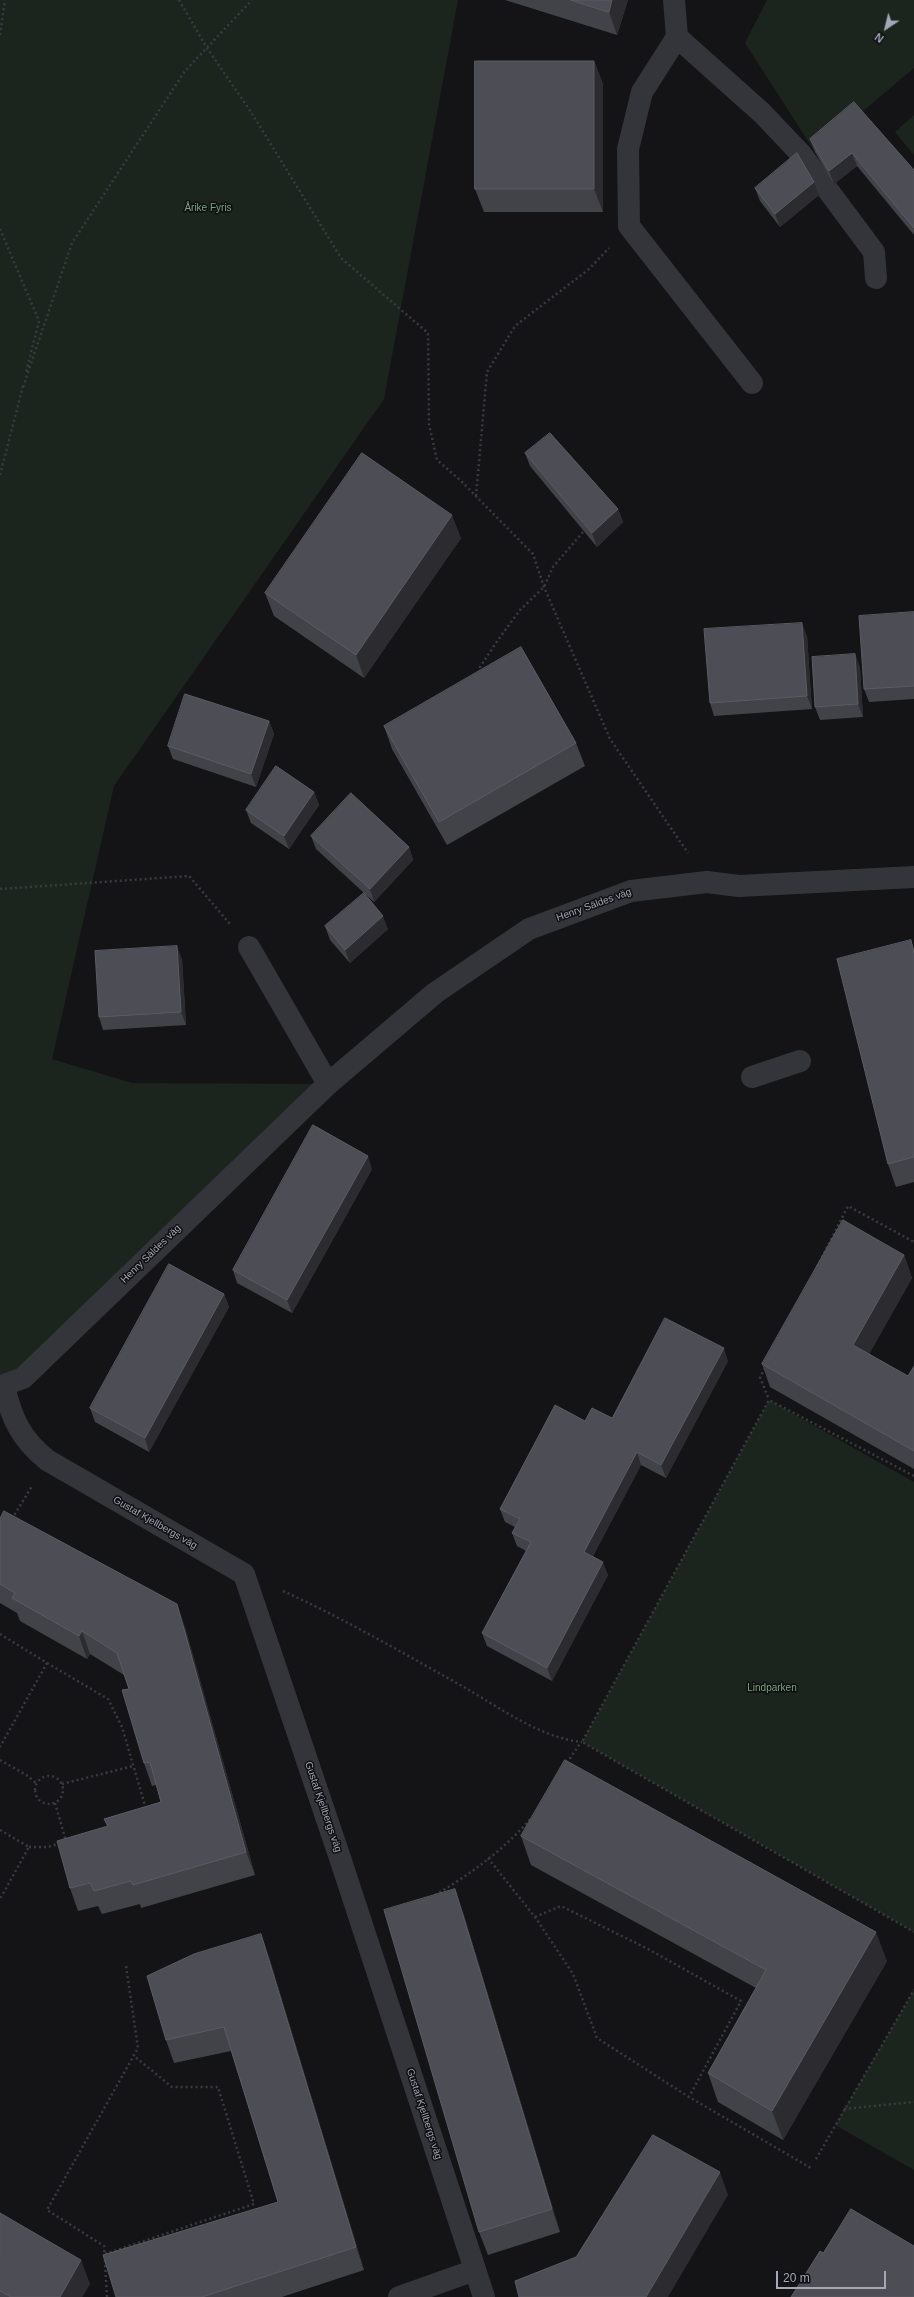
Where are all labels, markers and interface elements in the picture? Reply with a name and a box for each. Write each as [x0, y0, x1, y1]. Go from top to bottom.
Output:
north arrow [866, 8, 906, 48]
text: N [872, 31, 886, 45]
park label: Årike Fyris [184, 202, 232, 214]
street label: Henry Säldes väg [555, 886, 633, 924]
street label: Henry Säldes väg [118, 1222, 184, 1286]
street label: Gustaf Kjellbergs väg [111, 1494, 199, 1552]
park label: Lindparken [747, 1682, 797, 1694]
street label: Gustaf Kjellbergs väg [302, 1760, 344, 1854]
street label: Gustaf Kjellbergs väg [404, 2067, 444, 2161]
scale bar [778, 2263, 888, 2289]
text: 20 m [783, 2271, 810, 2285]

